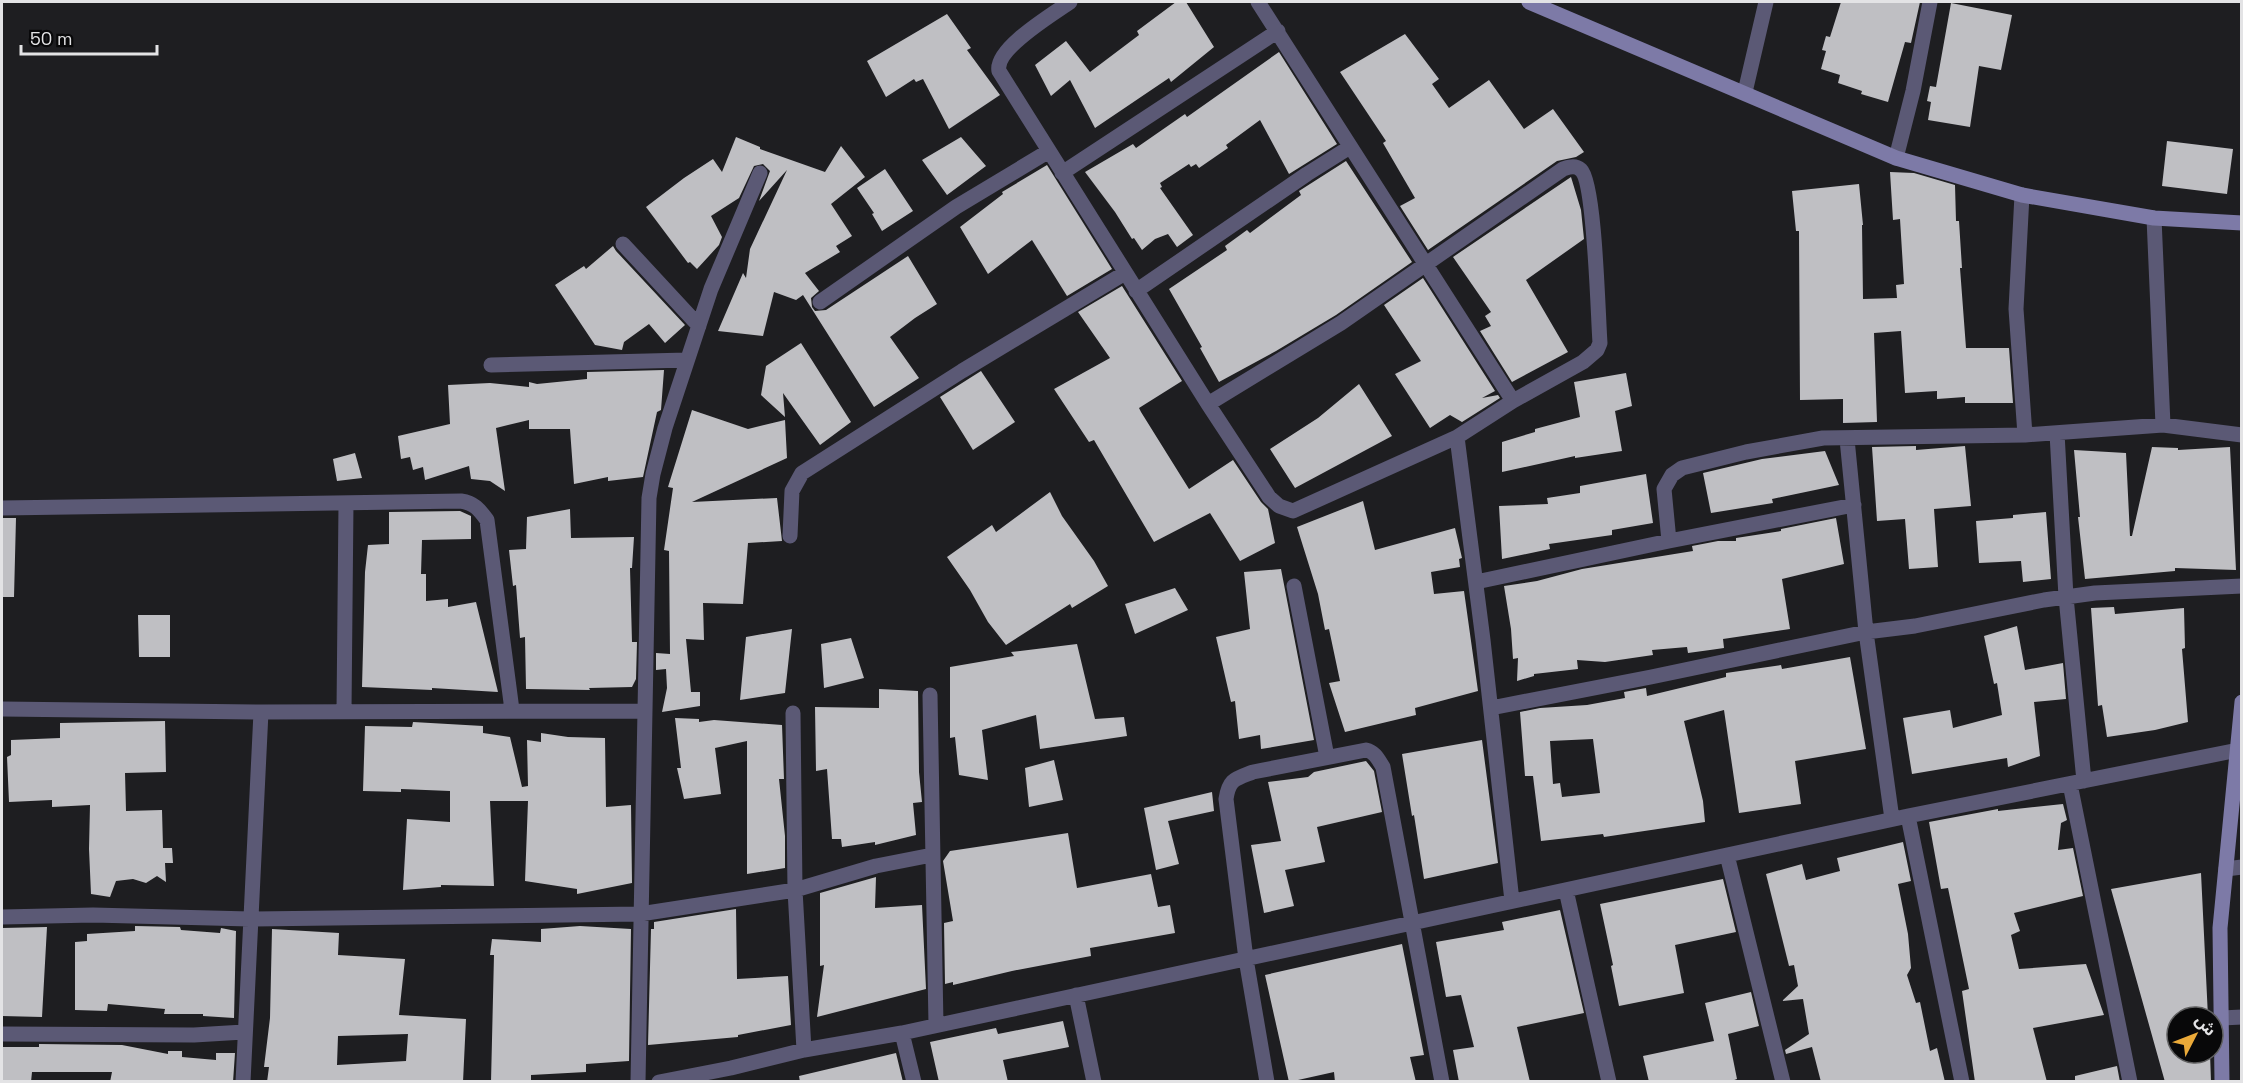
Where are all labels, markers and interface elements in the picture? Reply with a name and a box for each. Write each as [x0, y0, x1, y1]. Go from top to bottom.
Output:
scale bar [21, 18, 158, 56]
text: 50 m [30, 27, 72, 50]
north arrow [2165, 1005, 2225, 1065]
text: ش [2191, 1010, 2221, 1041]

